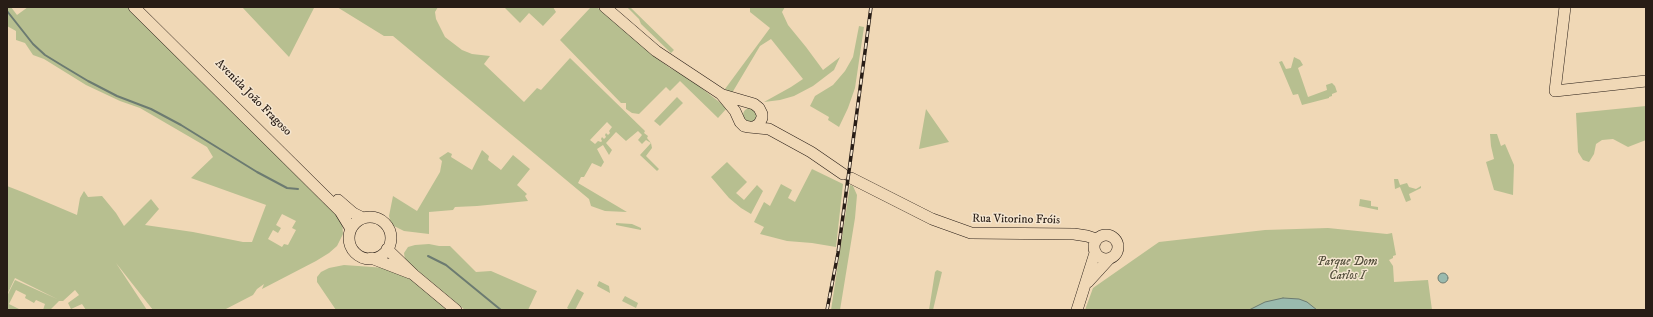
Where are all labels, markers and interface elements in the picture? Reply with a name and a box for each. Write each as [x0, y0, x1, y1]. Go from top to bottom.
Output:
street label: Avenida João Fragoso [212, 57, 294, 139]
street label: Rua Vitorino Fróis [972, 212, 1060, 228]
park label: Parque Dom Carlos I [1317, 256, 1377, 284]

